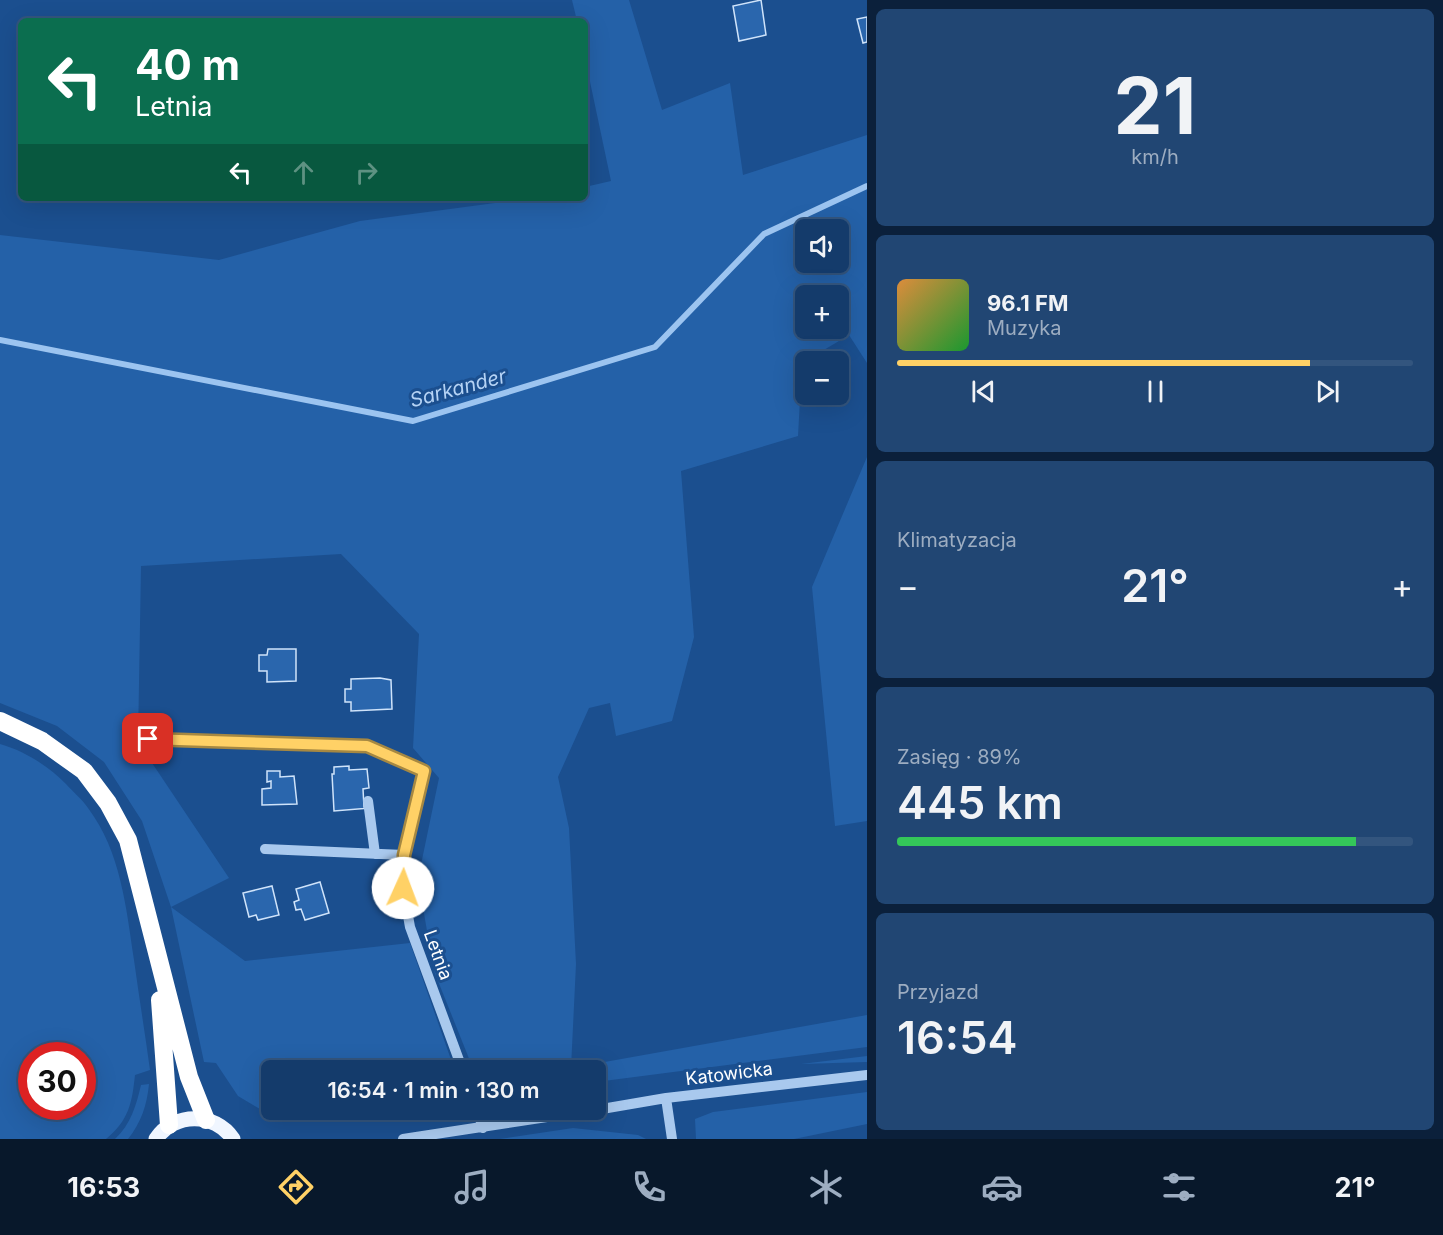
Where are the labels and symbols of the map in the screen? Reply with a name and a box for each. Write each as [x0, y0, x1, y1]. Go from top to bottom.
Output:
water label: Sarkander [407, 363, 509, 412]
pin [122, 713, 173, 764]
position arrow [371, 856, 435, 920]
street label: Letnia [420, 927, 457, 983]
speed limit sign: 30 [18, 1042, 96, 1120]
street label: Katowicka [684, 1058, 774, 1089]

